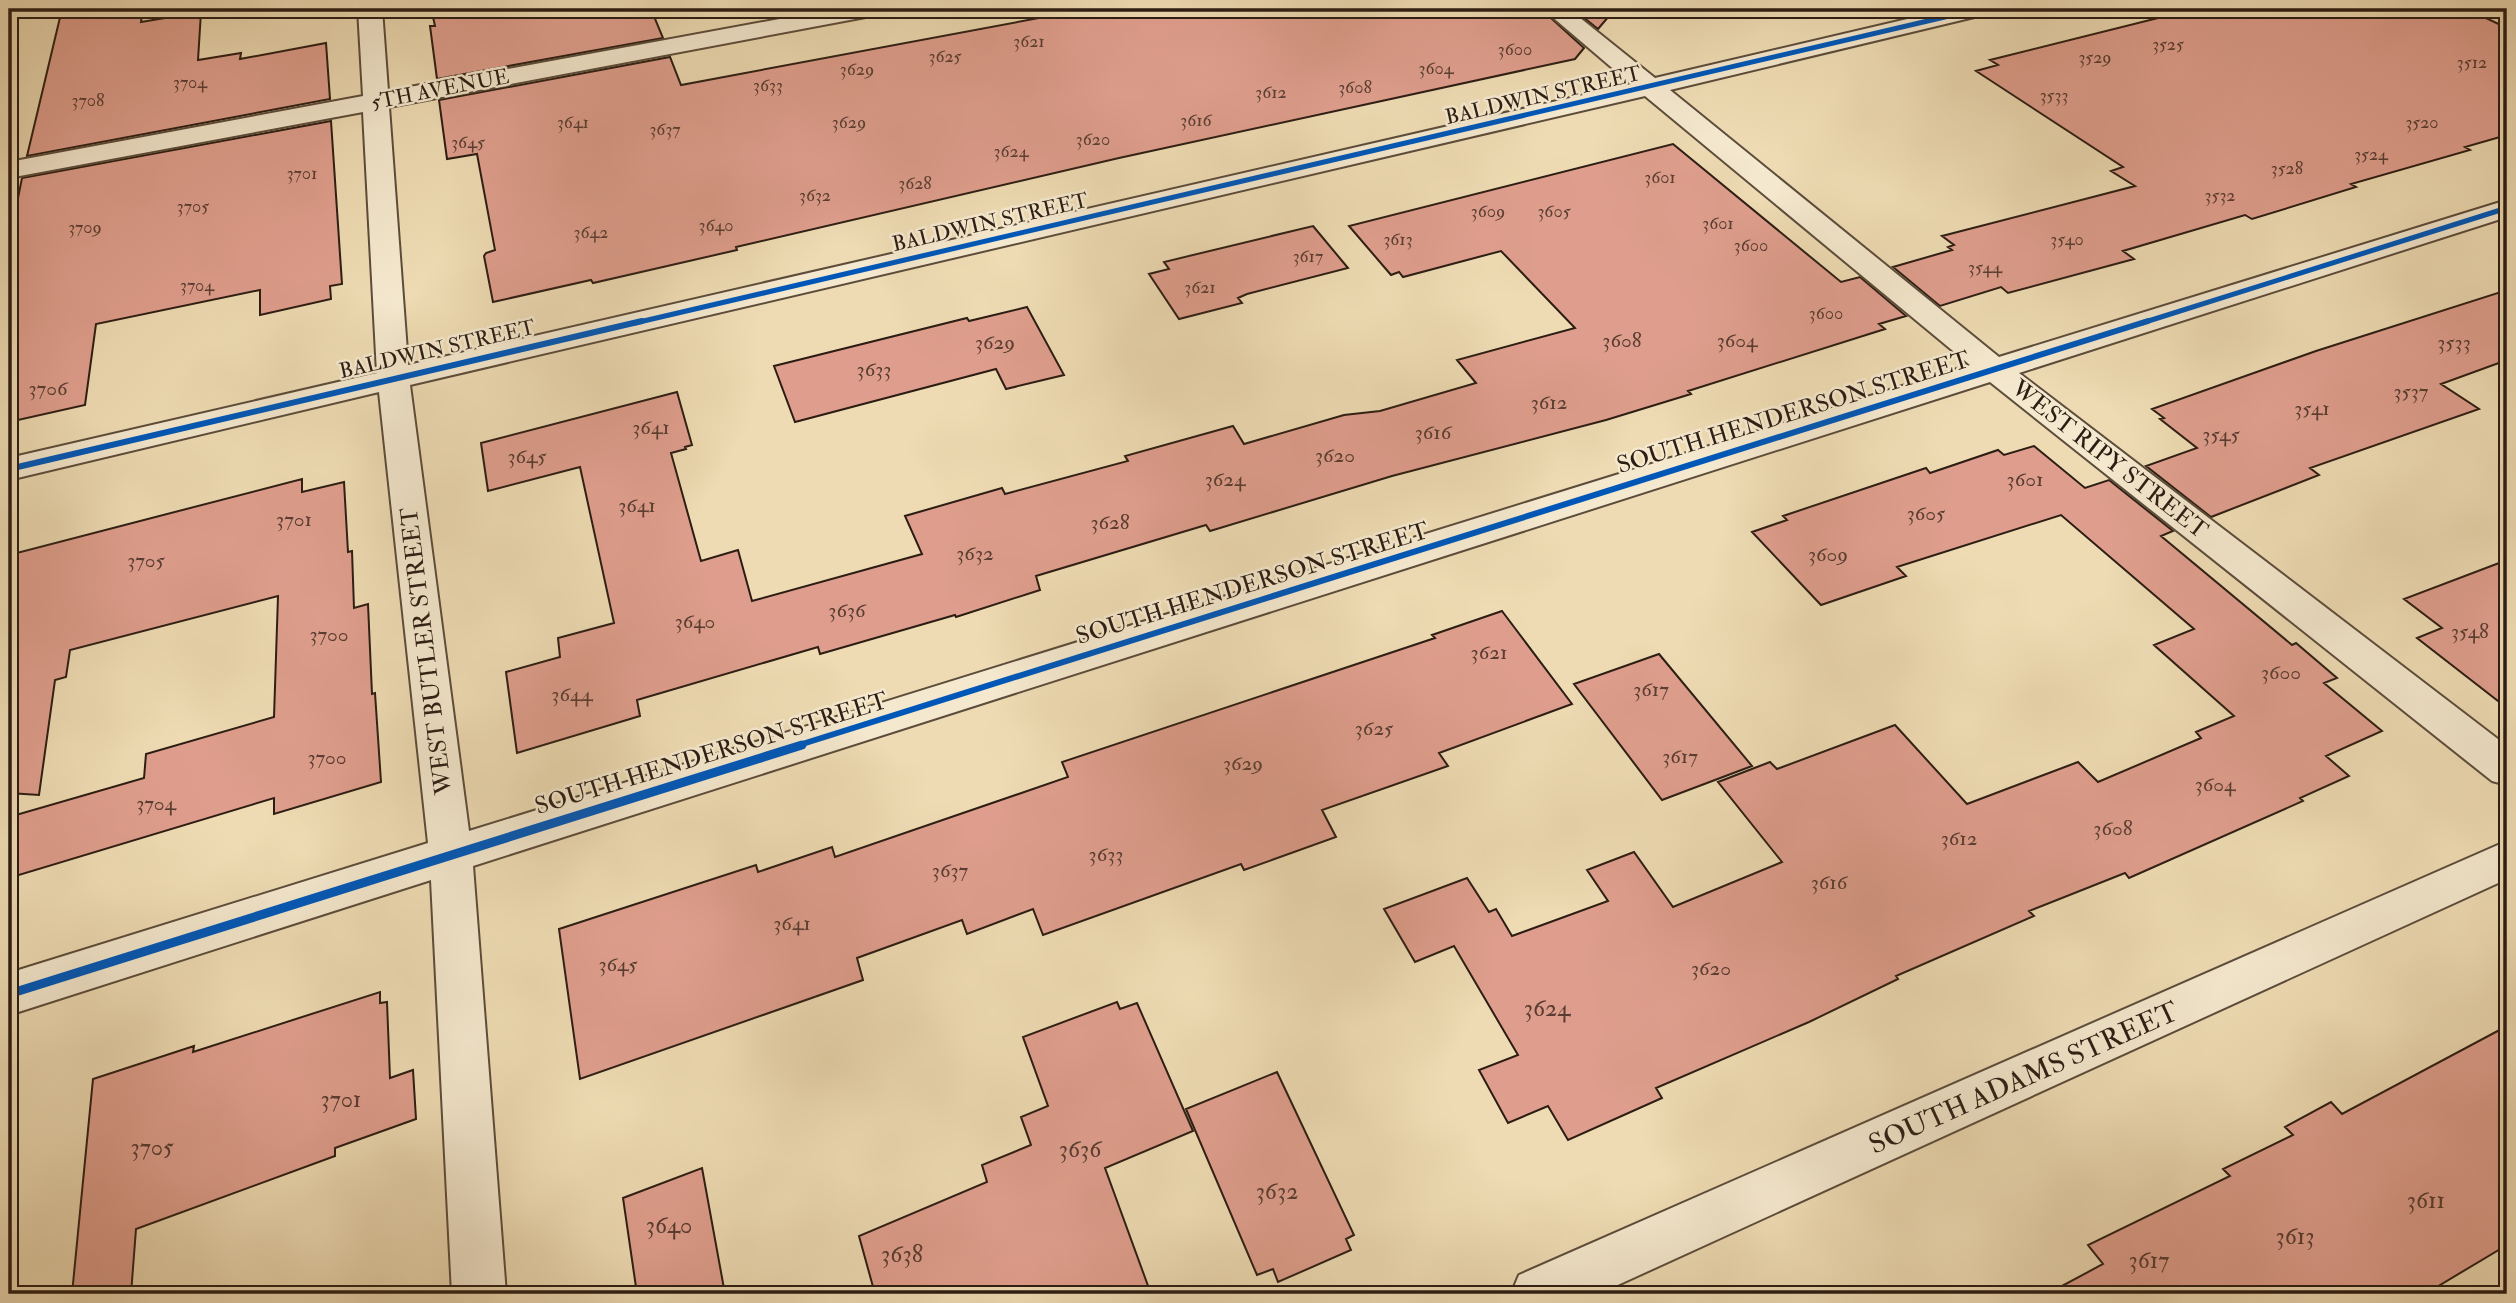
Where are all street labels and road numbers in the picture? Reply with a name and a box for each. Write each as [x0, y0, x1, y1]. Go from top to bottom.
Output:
street label: BALDWIN STREET [1443, 60, 1644, 131]
street label: 5TH AVENUE [369, 63, 511, 116]
street label: BALDWIN STREET [890, 187, 1091, 258]
street label: BALDWIN STREET [337, 314, 538, 385]
street label: SOUTH HENDERSON STREET [1613, 344, 1973, 481]
street label: WEST RIPY STREET [2004, 372, 2214, 546]
street label: WEST BUTLER STREET [393, 505, 460, 797]
street label: SOUTH HENDERSON STREET [1072, 515, 1432, 652]
street label: SOUTH HENDERSON STREET [531, 685, 891, 822]
street label: SOUTH ADAMS STREET [1863, 994, 2184, 1163]

